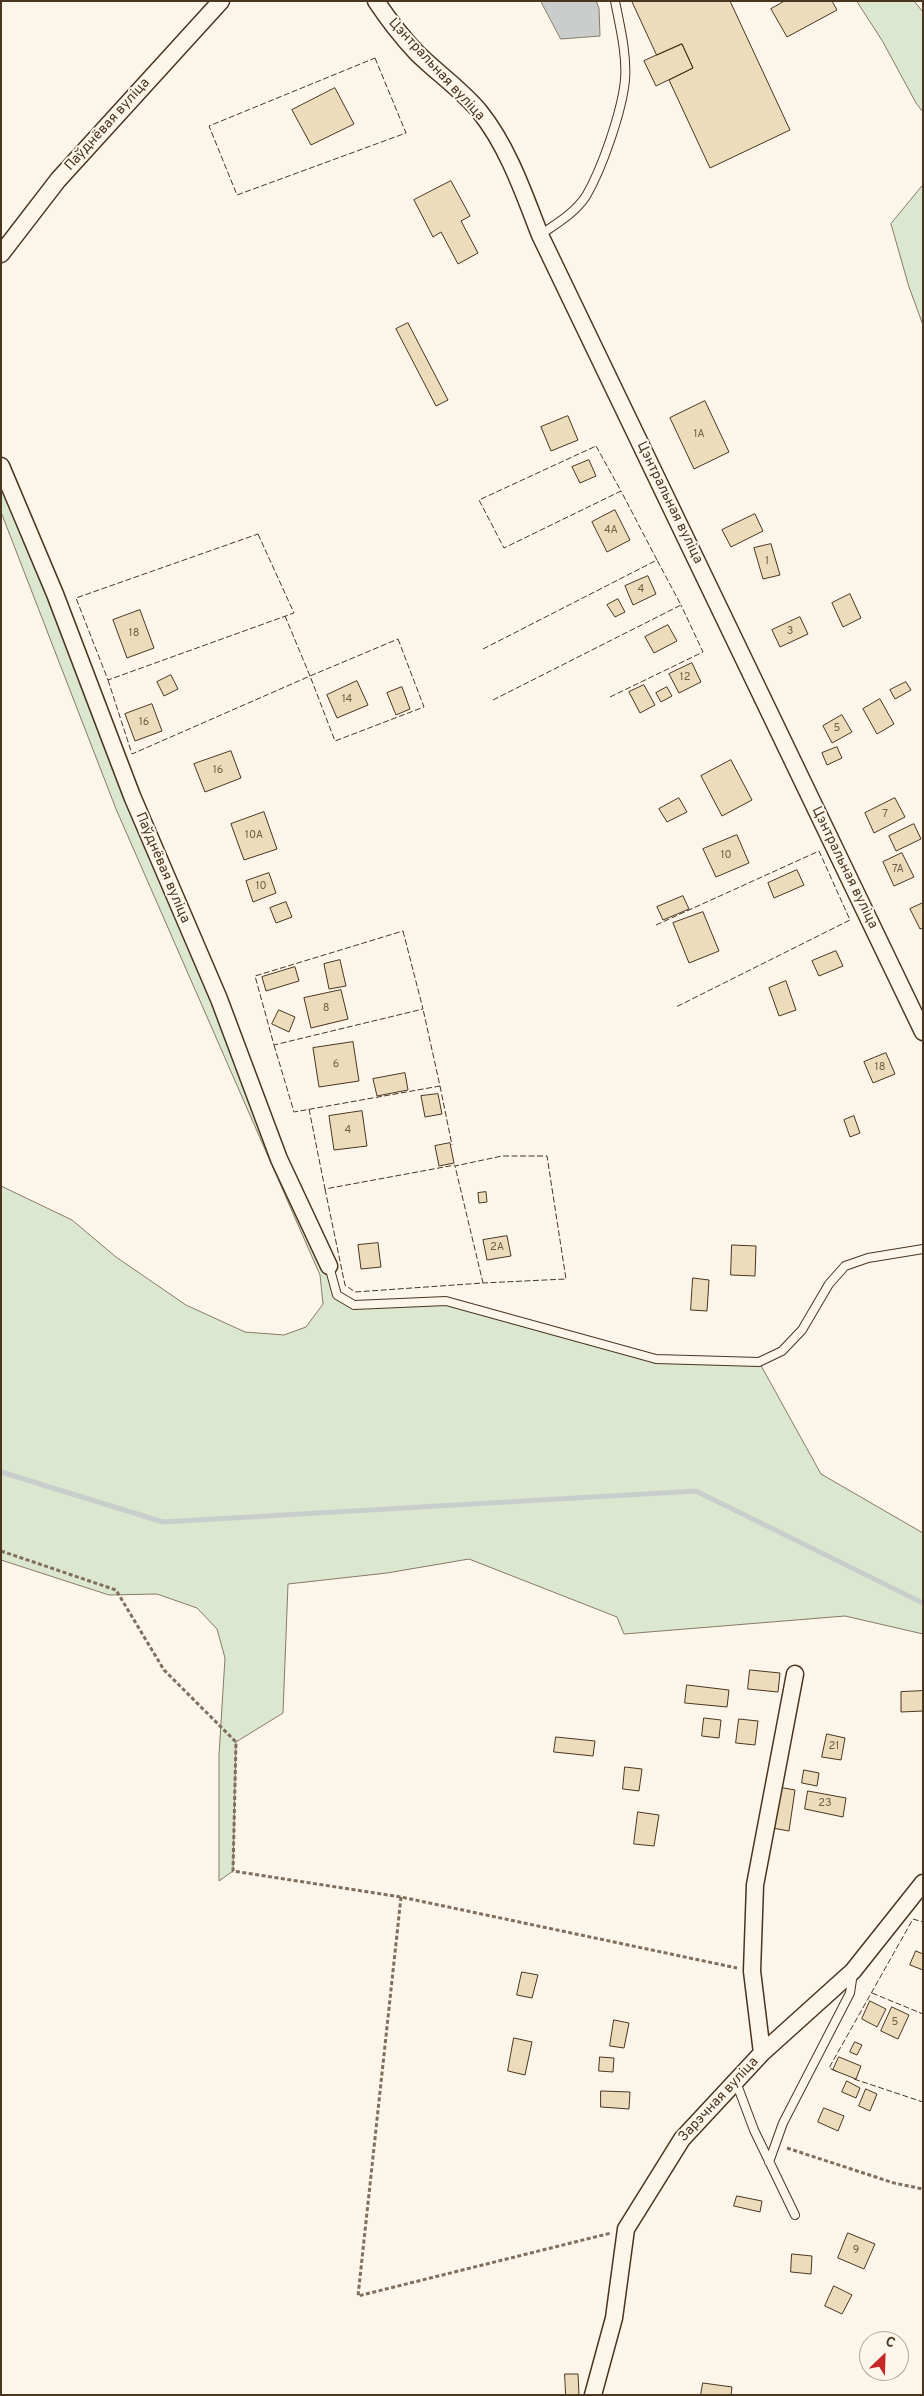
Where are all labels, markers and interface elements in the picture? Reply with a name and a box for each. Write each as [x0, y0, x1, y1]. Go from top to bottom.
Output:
street label: Цэнтральная вуліца [384, 15, 488, 125]
street label: Паўднёвая вуліца [62, 75, 154, 175]
house number: 1А [693, 428, 705, 442]
street label: Цэнтральная вуліца [632, 439, 706, 567]
house number: 4А [604, 524, 618, 538]
house number: 1 [765, 555, 769, 569]
house number: 4 [638, 583, 644, 597]
house number: 3 [787, 625, 793, 639]
house number: 18 [129, 627, 139, 641]
house number: 12 [680, 671, 690, 685]
house number: 14 [342, 693, 352, 707]
house number: 16 [139, 716, 149, 730]
house number: 5 [834, 722, 840, 736]
house number: 16 [213, 764, 223, 778]
street label: Цэнтральная вуліца [807, 804, 881, 932]
house number: 7 [882, 808, 888, 822]
street label: Паўднёвая вуліца [131, 810, 193, 926]
house number: 10А [245, 829, 263, 843]
house number: 10 [720, 849, 732, 863]
house number: 7А [892, 863, 904, 877]
house number: 10 [255, 880, 267, 894]
house number: 8 [323, 1002, 329, 1016]
house number: 6 [333, 1058, 339, 1072]
house number: 18 [875, 1061, 885, 1075]
house number: 4 [345, 1124, 351, 1138]
house number: 2А [490, 1241, 504, 1255]
house number: 21 [829, 1740, 839, 1754]
house number: 23 [818, 1797, 832, 1811]
house number: 5 [892, 2016, 898, 2030]
street label: Зарэчная вуліца [675, 2054, 763, 2146]
house number: 9 [853, 2244, 859, 2258]
north arrow [859, 2331, 909, 2381]
text: С [882, 2333, 897, 2352]

